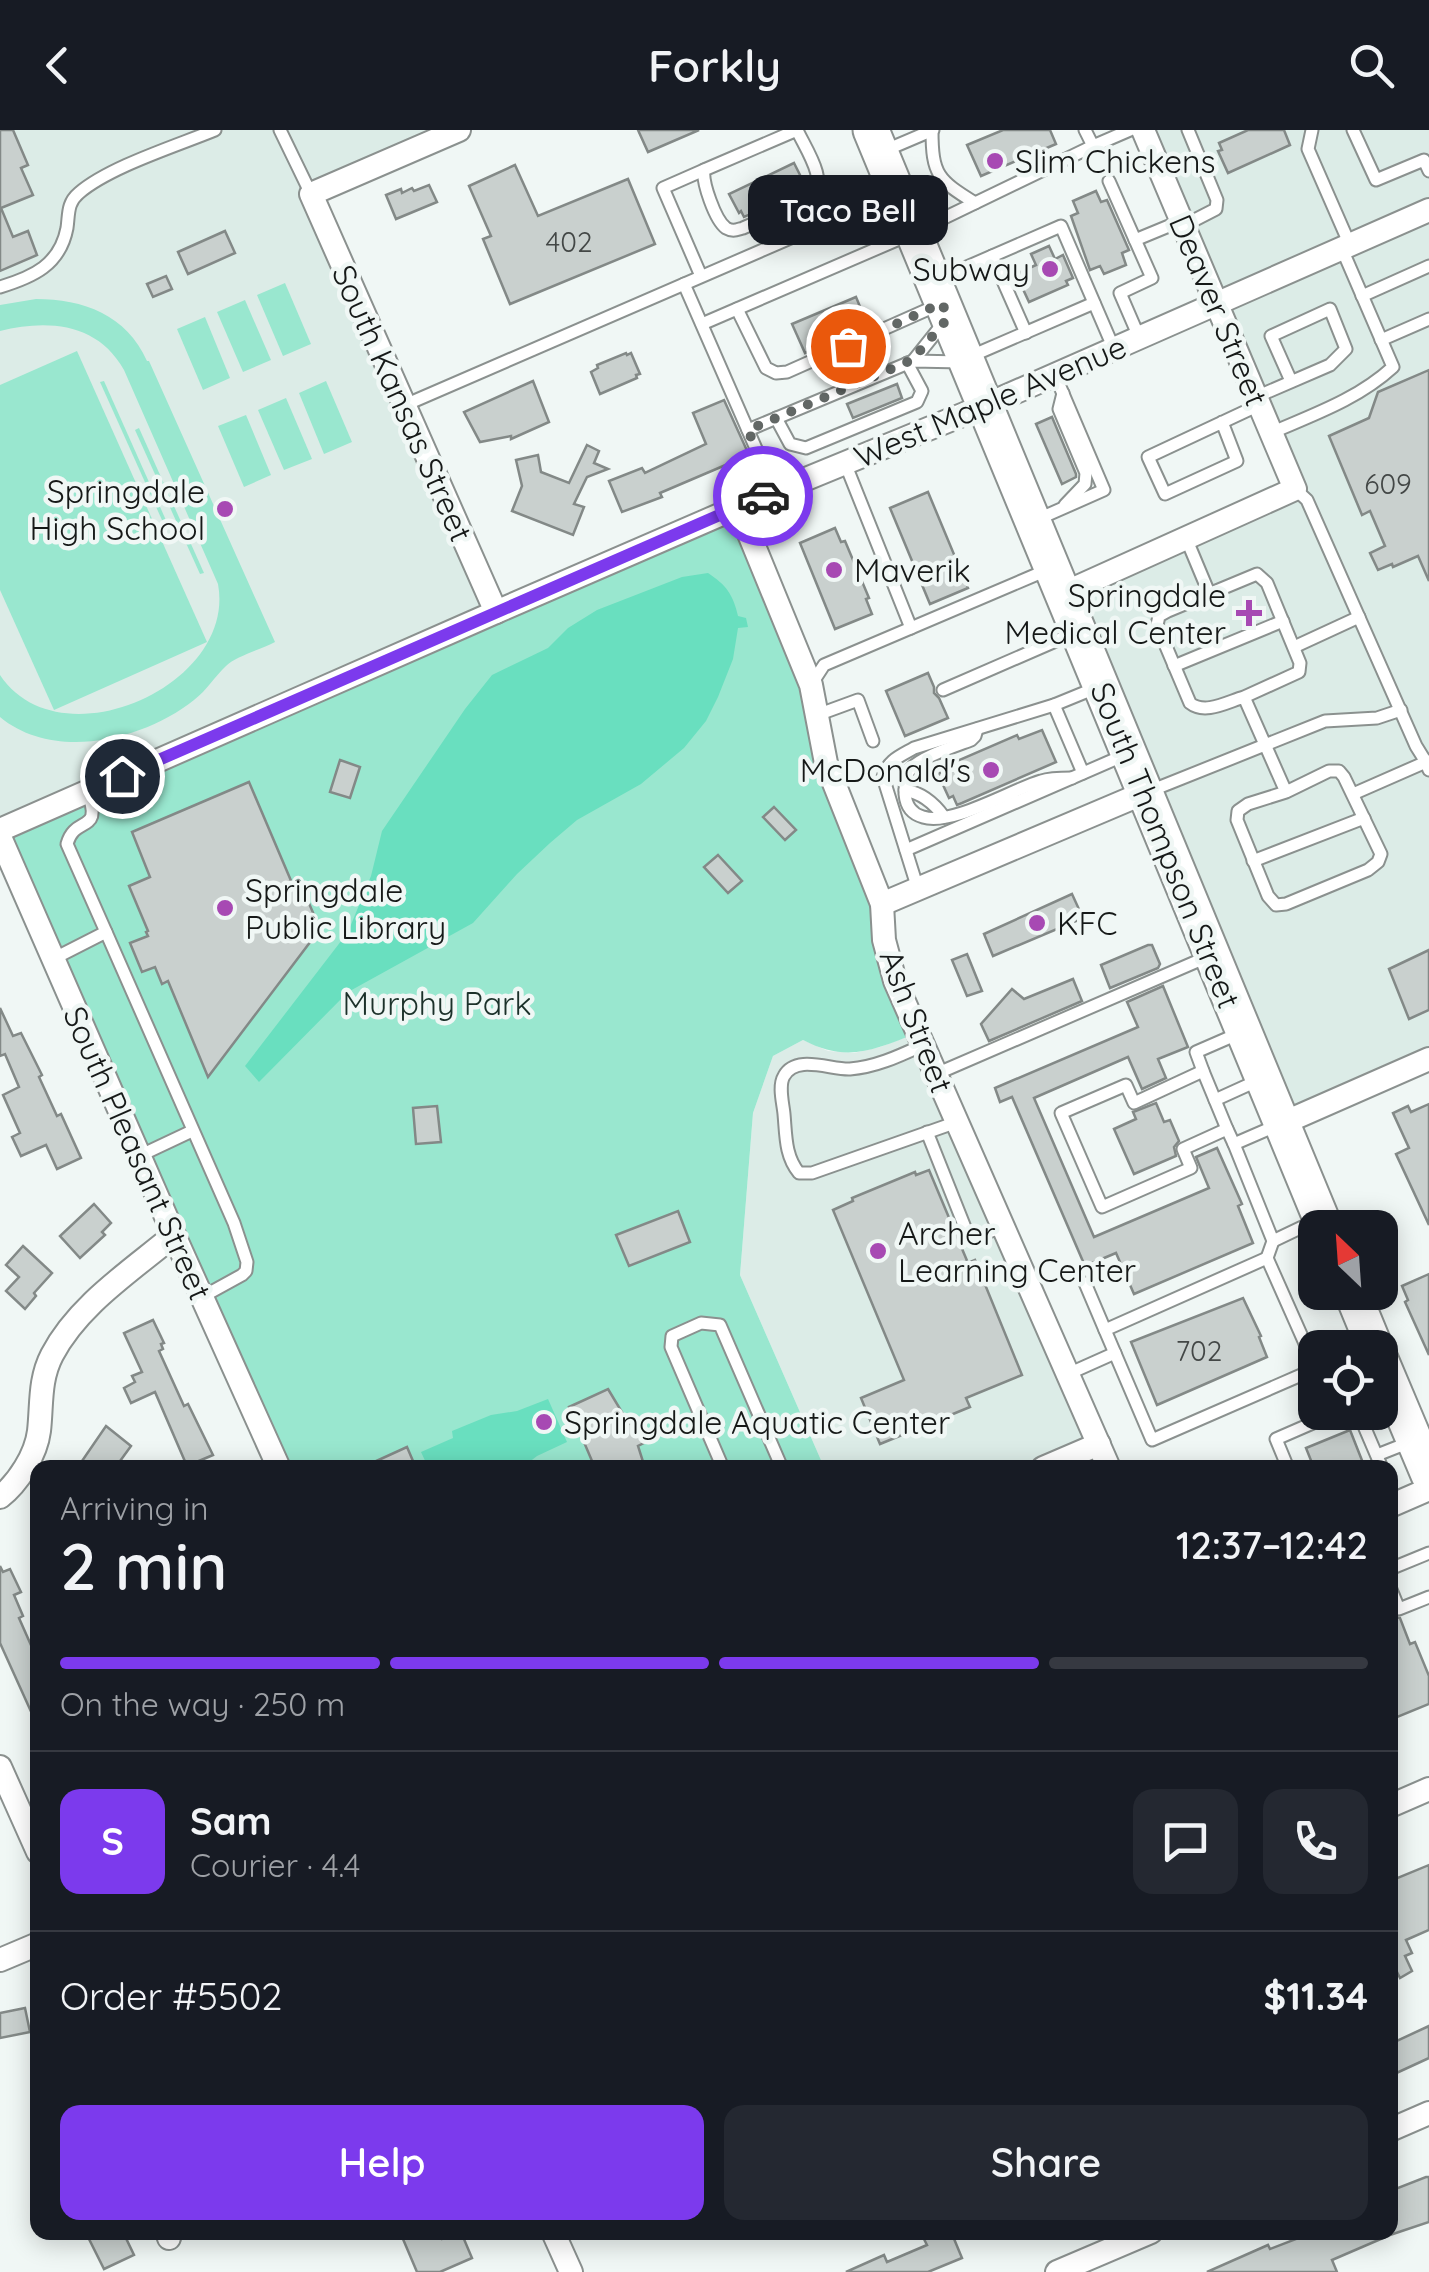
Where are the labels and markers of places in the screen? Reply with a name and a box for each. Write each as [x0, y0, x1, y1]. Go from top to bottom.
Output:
place label: Slim Chickens [1015, 141, 1216, 181]
marker: Slim Chickens [984, 150, 1006, 172]
callout: Taco Bell [748, 176, 948, 246]
place label: Subway [913, 249, 1030, 289]
marker: Subway [1039, 258, 1061, 280]
pin [806, 304, 891, 389]
place label: Springdale High School [29, 471, 205, 548]
marker: Springdale High School [214, 498, 236, 520]
place label: Maverik [854, 550, 971, 590]
marker: Maverik [823, 559, 845, 581]
place label: Springdale Medical Center [1005, 575, 1226, 652]
marker: Springdale Medical Center [1236, 600, 1262, 626]
pin [80, 734, 165, 819]
place label: McDonald's [800, 750, 971, 790]
marker: McDonald's [980, 759, 1002, 781]
place label: Springdale Public Library [245, 870, 446, 947]
marker: Springdale Public Library [214, 897, 236, 919]
place label: KFC [1057, 903, 1117, 943]
marker: KFC [1026, 912, 1048, 934]
place label: Archer Learning Center [898, 1213, 1136, 1290]
marker: Archer Learning Center [867, 1240, 889, 1262]
place label: Springdale Aquatic Center [564, 1402, 950, 1442]
marker: Springdale Aquatic Center [533, 1411, 555, 1433]

